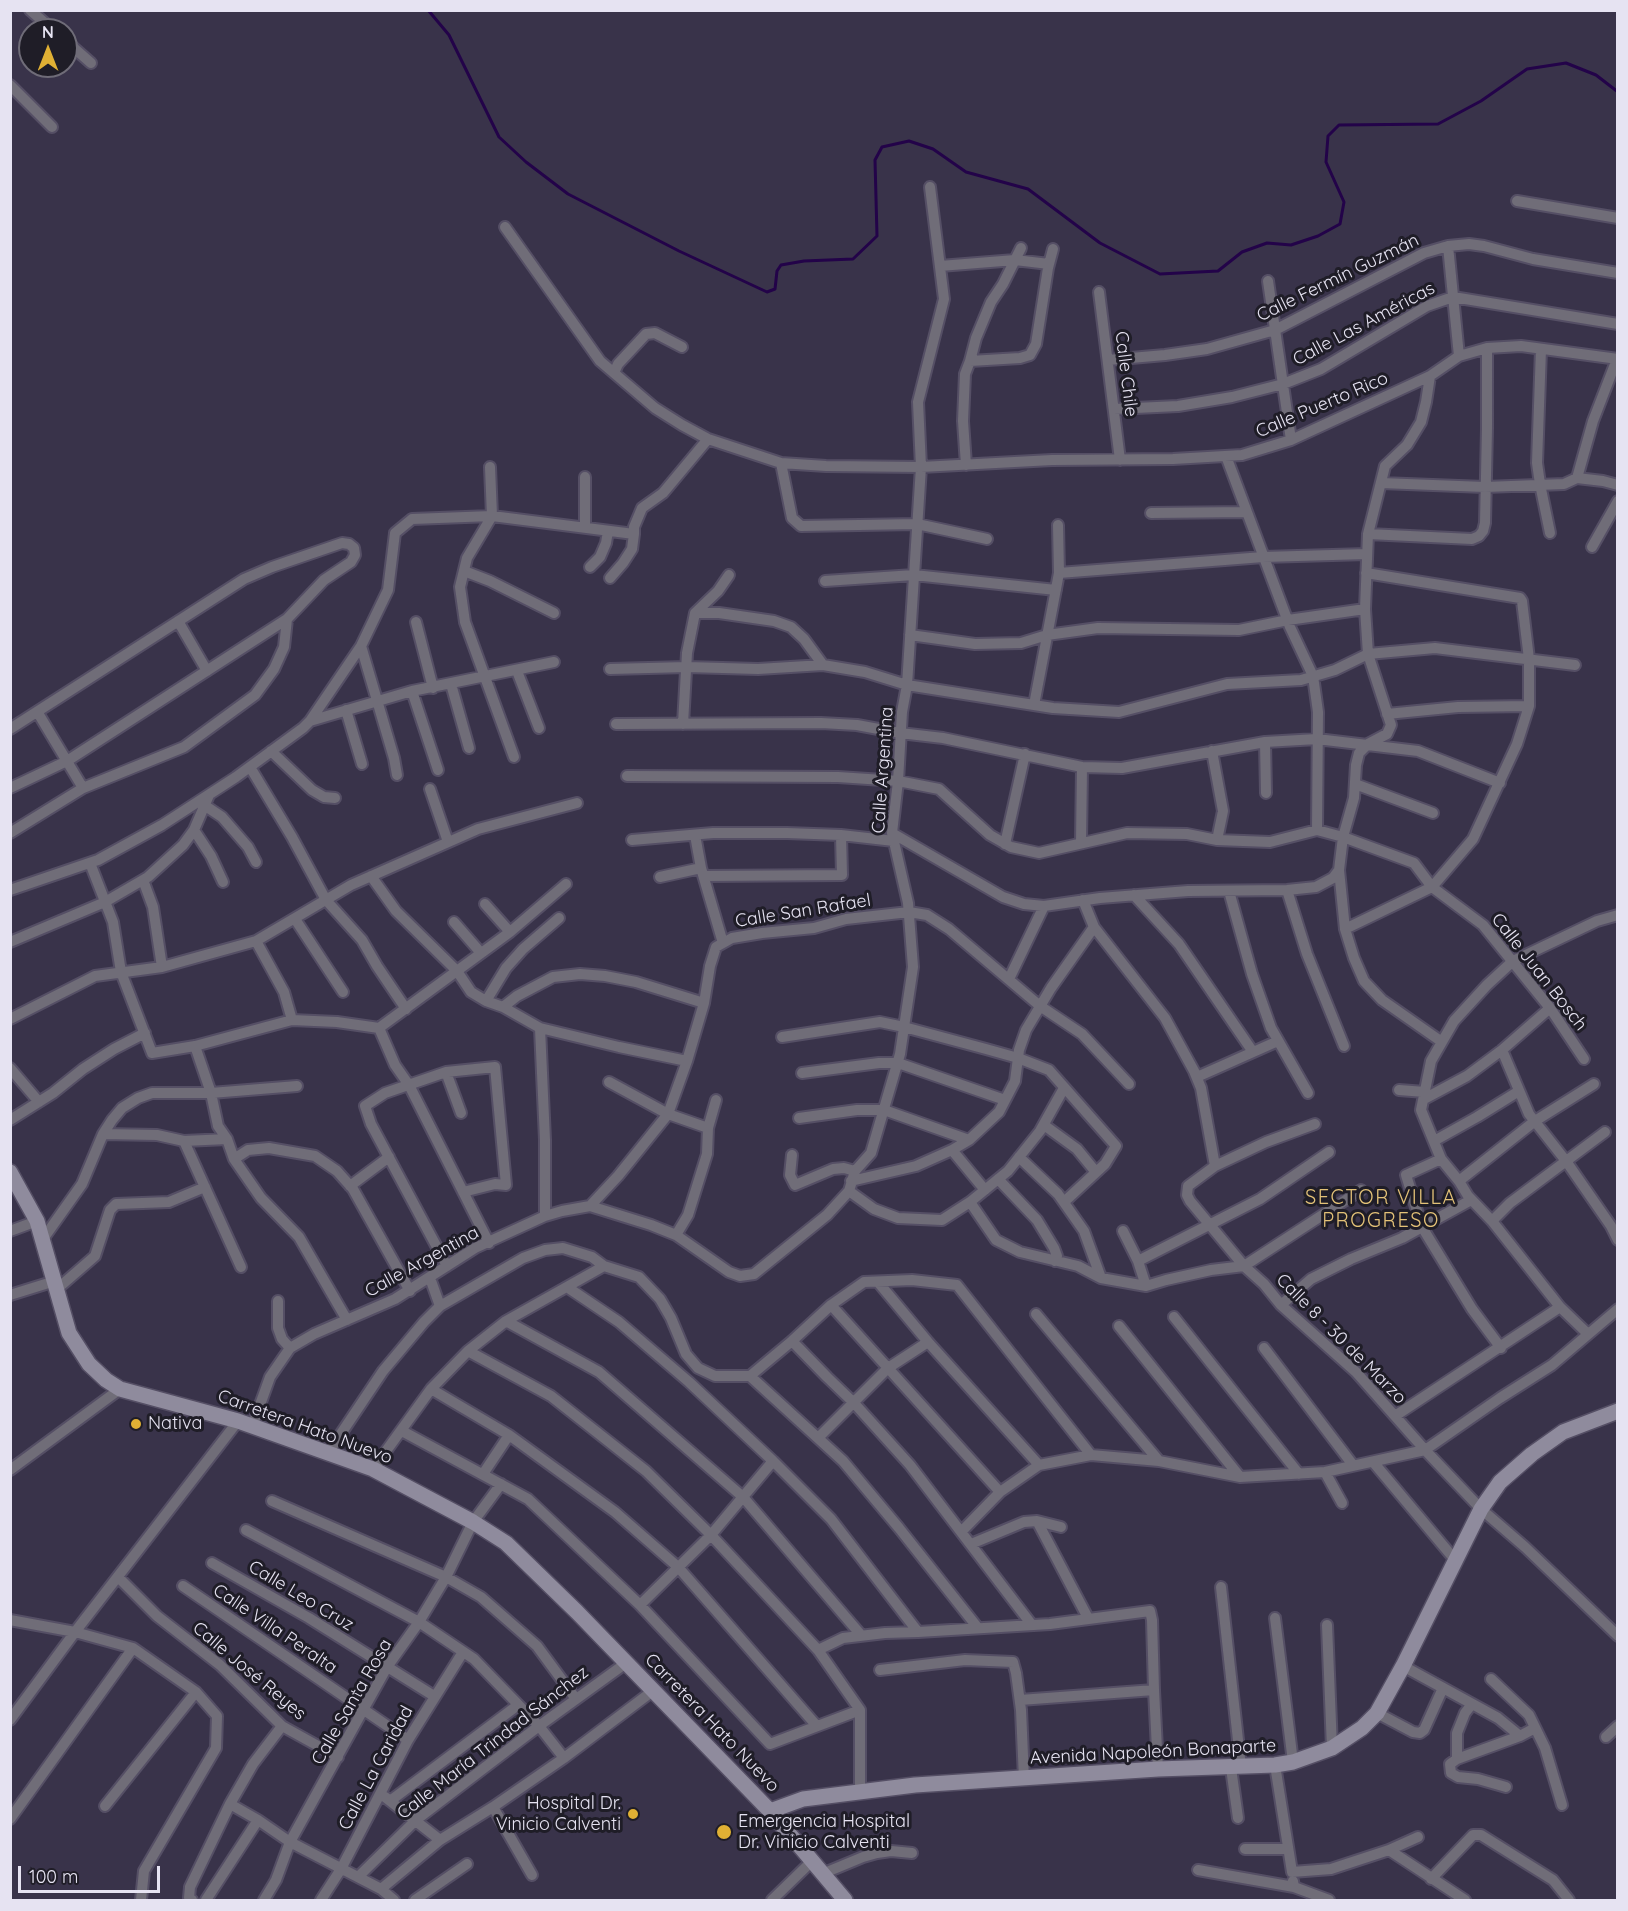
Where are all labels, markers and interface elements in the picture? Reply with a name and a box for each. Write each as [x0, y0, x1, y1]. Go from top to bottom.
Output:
north arrow [18, 18, 78, 78]
text: N [42, 22, 54, 42]
street label: Calle Fermín Guzmán [1253, 229, 1423, 327]
street label: Calle Las Américas [1289, 278, 1439, 370]
street label: Calle Chile [1110, 330, 1142, 418]
street label: Calle Puerto Rico [1253, 367, 1391, 443]
street label: Calle Argentina [868, 706, 898, 834]
street label: Calle San Rafael [734, 890, 872, 932]
street label: Calle Juan Bosch [1486, 909, 1592, 1035]
district label: SECTOR VILLA PROGRESO [1305, 1186, 1457, 1233]
street label: Calle Argentina [361, 1222, 483, 1302]
street label: Calle 8 - 30 de Marzo [1271, 1269, 1411, 1409]
street label: Carretera Hato Nuevo [215, 1385, 395, 1469]
place label: Nativa [148, 1413, 202, 1435]
marker: Nativa [129, 1417, 143, 1431]
street label: Calle Leo Cruz [244, 1556, 358, 1636]
street label: Calle Villa Peralta [209, 1579, 341, 1679]
street label: Calle José Reyes [188, 1617, 310, 1725]
street label: Calle Santa Rosa [307, 1635, 397, 1769]
street label: Carretera Hato Nuevo [640, 1649, 784, 1797]
street label: Calle María Trindad Sánchez [393, 1662, 593, 1824]
street label: Calle La Caridad [334, 1702, 418, 1834]
street label: Avenida Napoleón Bonaparte [1029, 1735, 1277, 1769]
place label: Hospital Dr. Vinicio Calventi [496, 1793, 621, 1836]
marker: Hospital Dr. Vinicio Calventi [626, 1807, 640, 1821]
place label: Emergencia Hospital Dr. Vinicio Calventi [738, 1811, 910, 1854]
marker: Emergencia Hospital Dr. Vinicio Calventi [715, 1823, 733, 1841]
scale bar [21, 1854, 164, 1892]
text: 100 m [29, 1865, 78, 1888]

